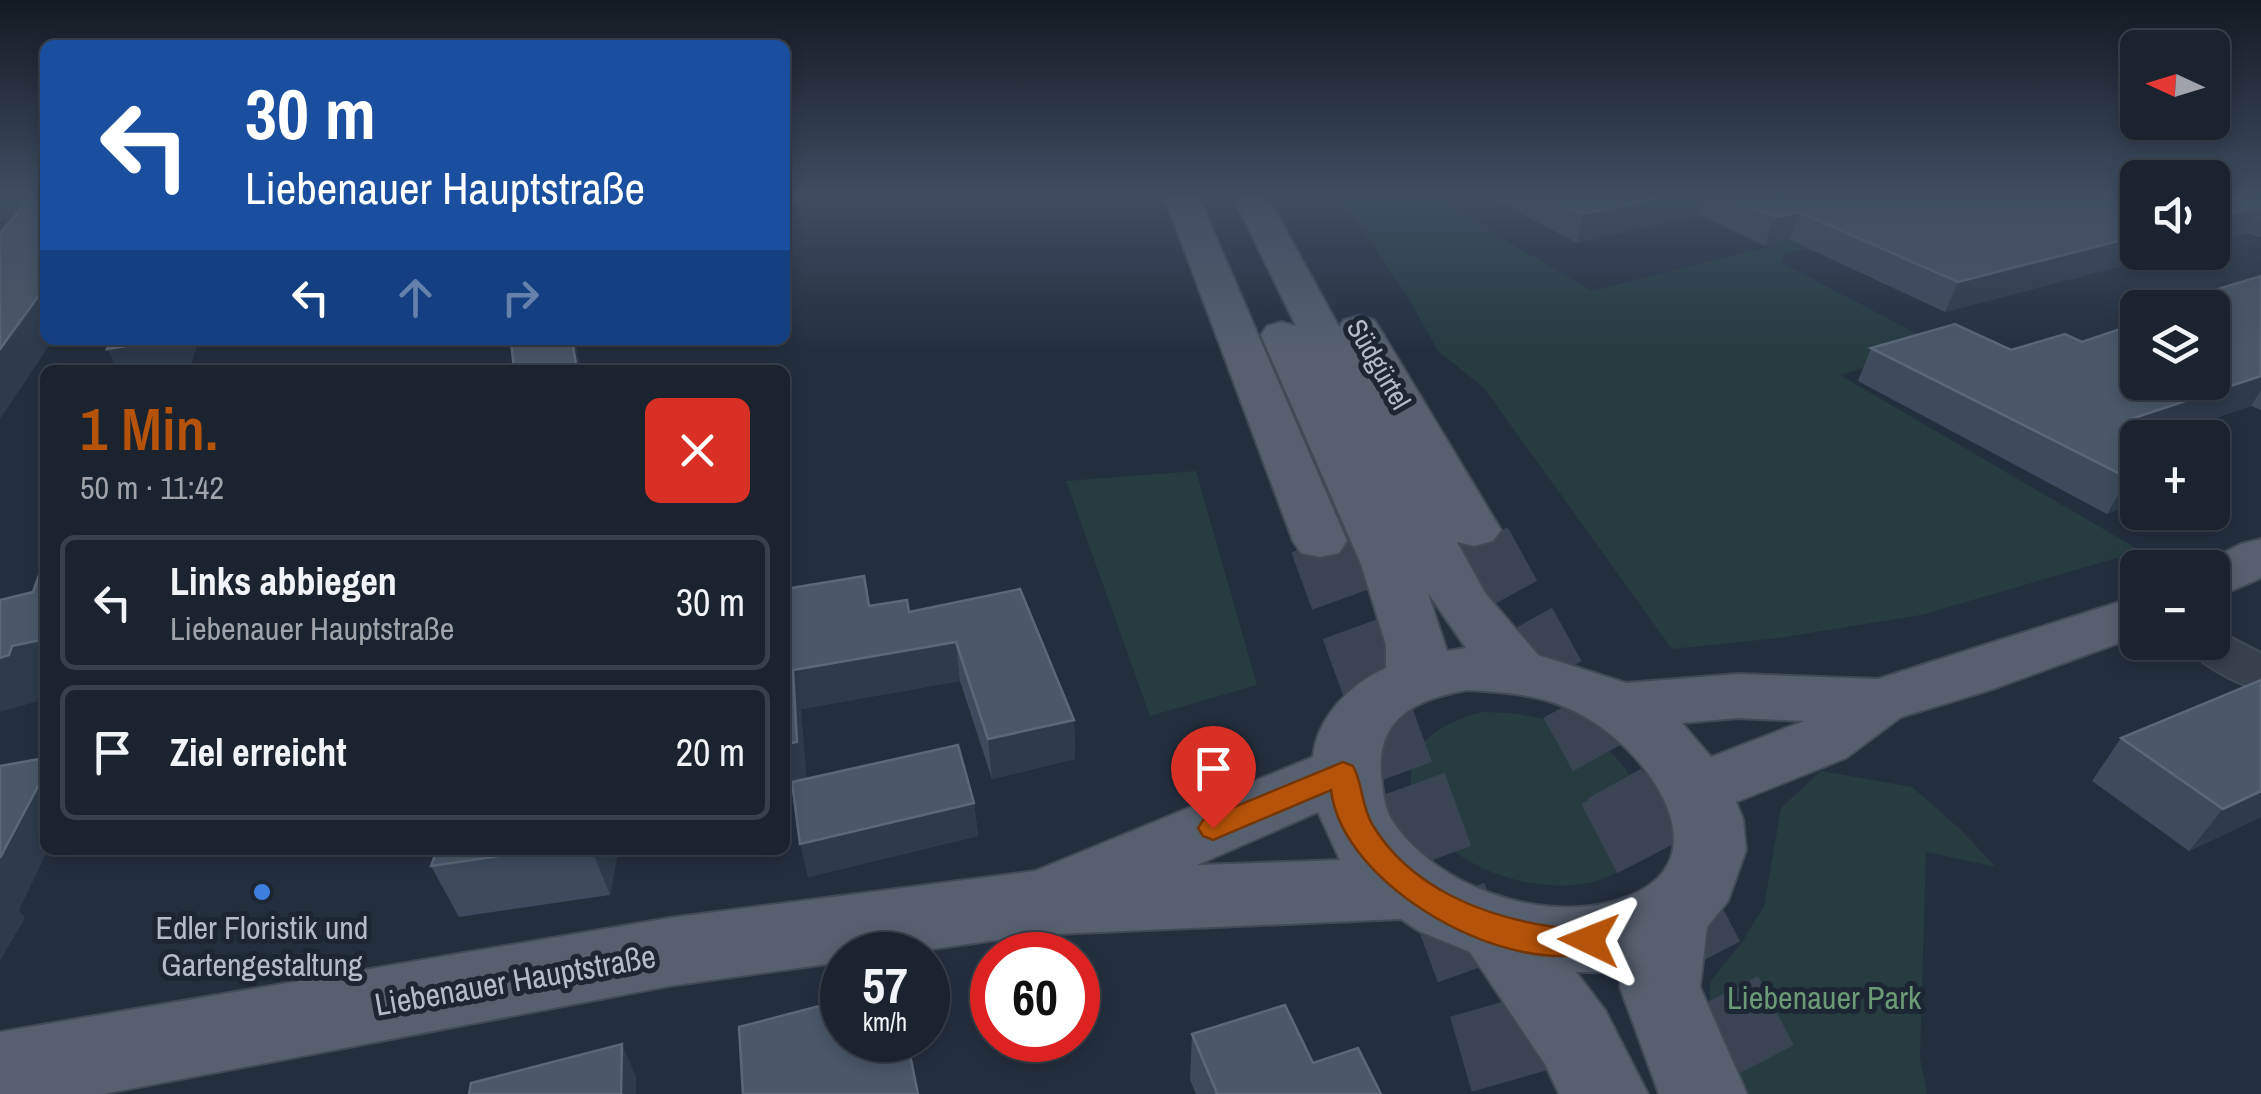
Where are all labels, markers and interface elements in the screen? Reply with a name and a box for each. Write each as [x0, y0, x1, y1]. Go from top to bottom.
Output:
north arrow [2120, 30, 2230, 140]
map controls [2120, 30, 2230, 660]
text: 30 m [245, 67, 376, 161]
icon: left [80, 80, 210, 210]
text: Liebenauer Hauptstraße [245, 157, 645, 218]
button: sound [2120, 160, 2230, 270]
icon: left [283, 270, 338, 325]
icon: ahead [388, 270, 443, 325]
icon: right [493, 270, 548, 325]
button: layers [2120, 290, 2230, 400]
street label: Südgürtel [1338, 312, 1420, 416]
text: 1 Min. [80, 388, 219, 469]
button: close [645, 398, 750, 503]
button: + [2120, 420, 2230, 530]
text: 50 m · 11:42 [80, 466, 224, 509]
button: − [2120, 550, 2230, 660]
text: Links abbiegen [170, 556, 397, 607]
icon: left [85, 575, 140, 630]
text: 30 m [676, 577, 745, 628]
text: Liebenauer Hauptstraße [170, 607, 454, 650]
icon: arrive [85, 725, 140, 780]
pin [1171, 726, 1256, 829]
text: Ziel erreicht [170, 727, 347, 778]
text: 20 m [676, 727, 745, 778]
icon: arrive [1186, 741, 1241, 796]
marker: Edler Floristik und Gartengestaltung [251, 881, 273, 903]
position arrow [1537, 888, 1641, 992]
place label: Edler Floristik und Gartengestaltung [156, 906, 368, 986]
speed limit sign: 60 [970, 932, 1100, 1062]
street label: Liebenauer Hauptstraße [371, 934, 659, 1026]
text: 57 [862, 951, 908, 1019]
park label: Liebenauer Park [1727, 976, 1922, 1019]
text: km/h [863, 1005, 907, 1039]

